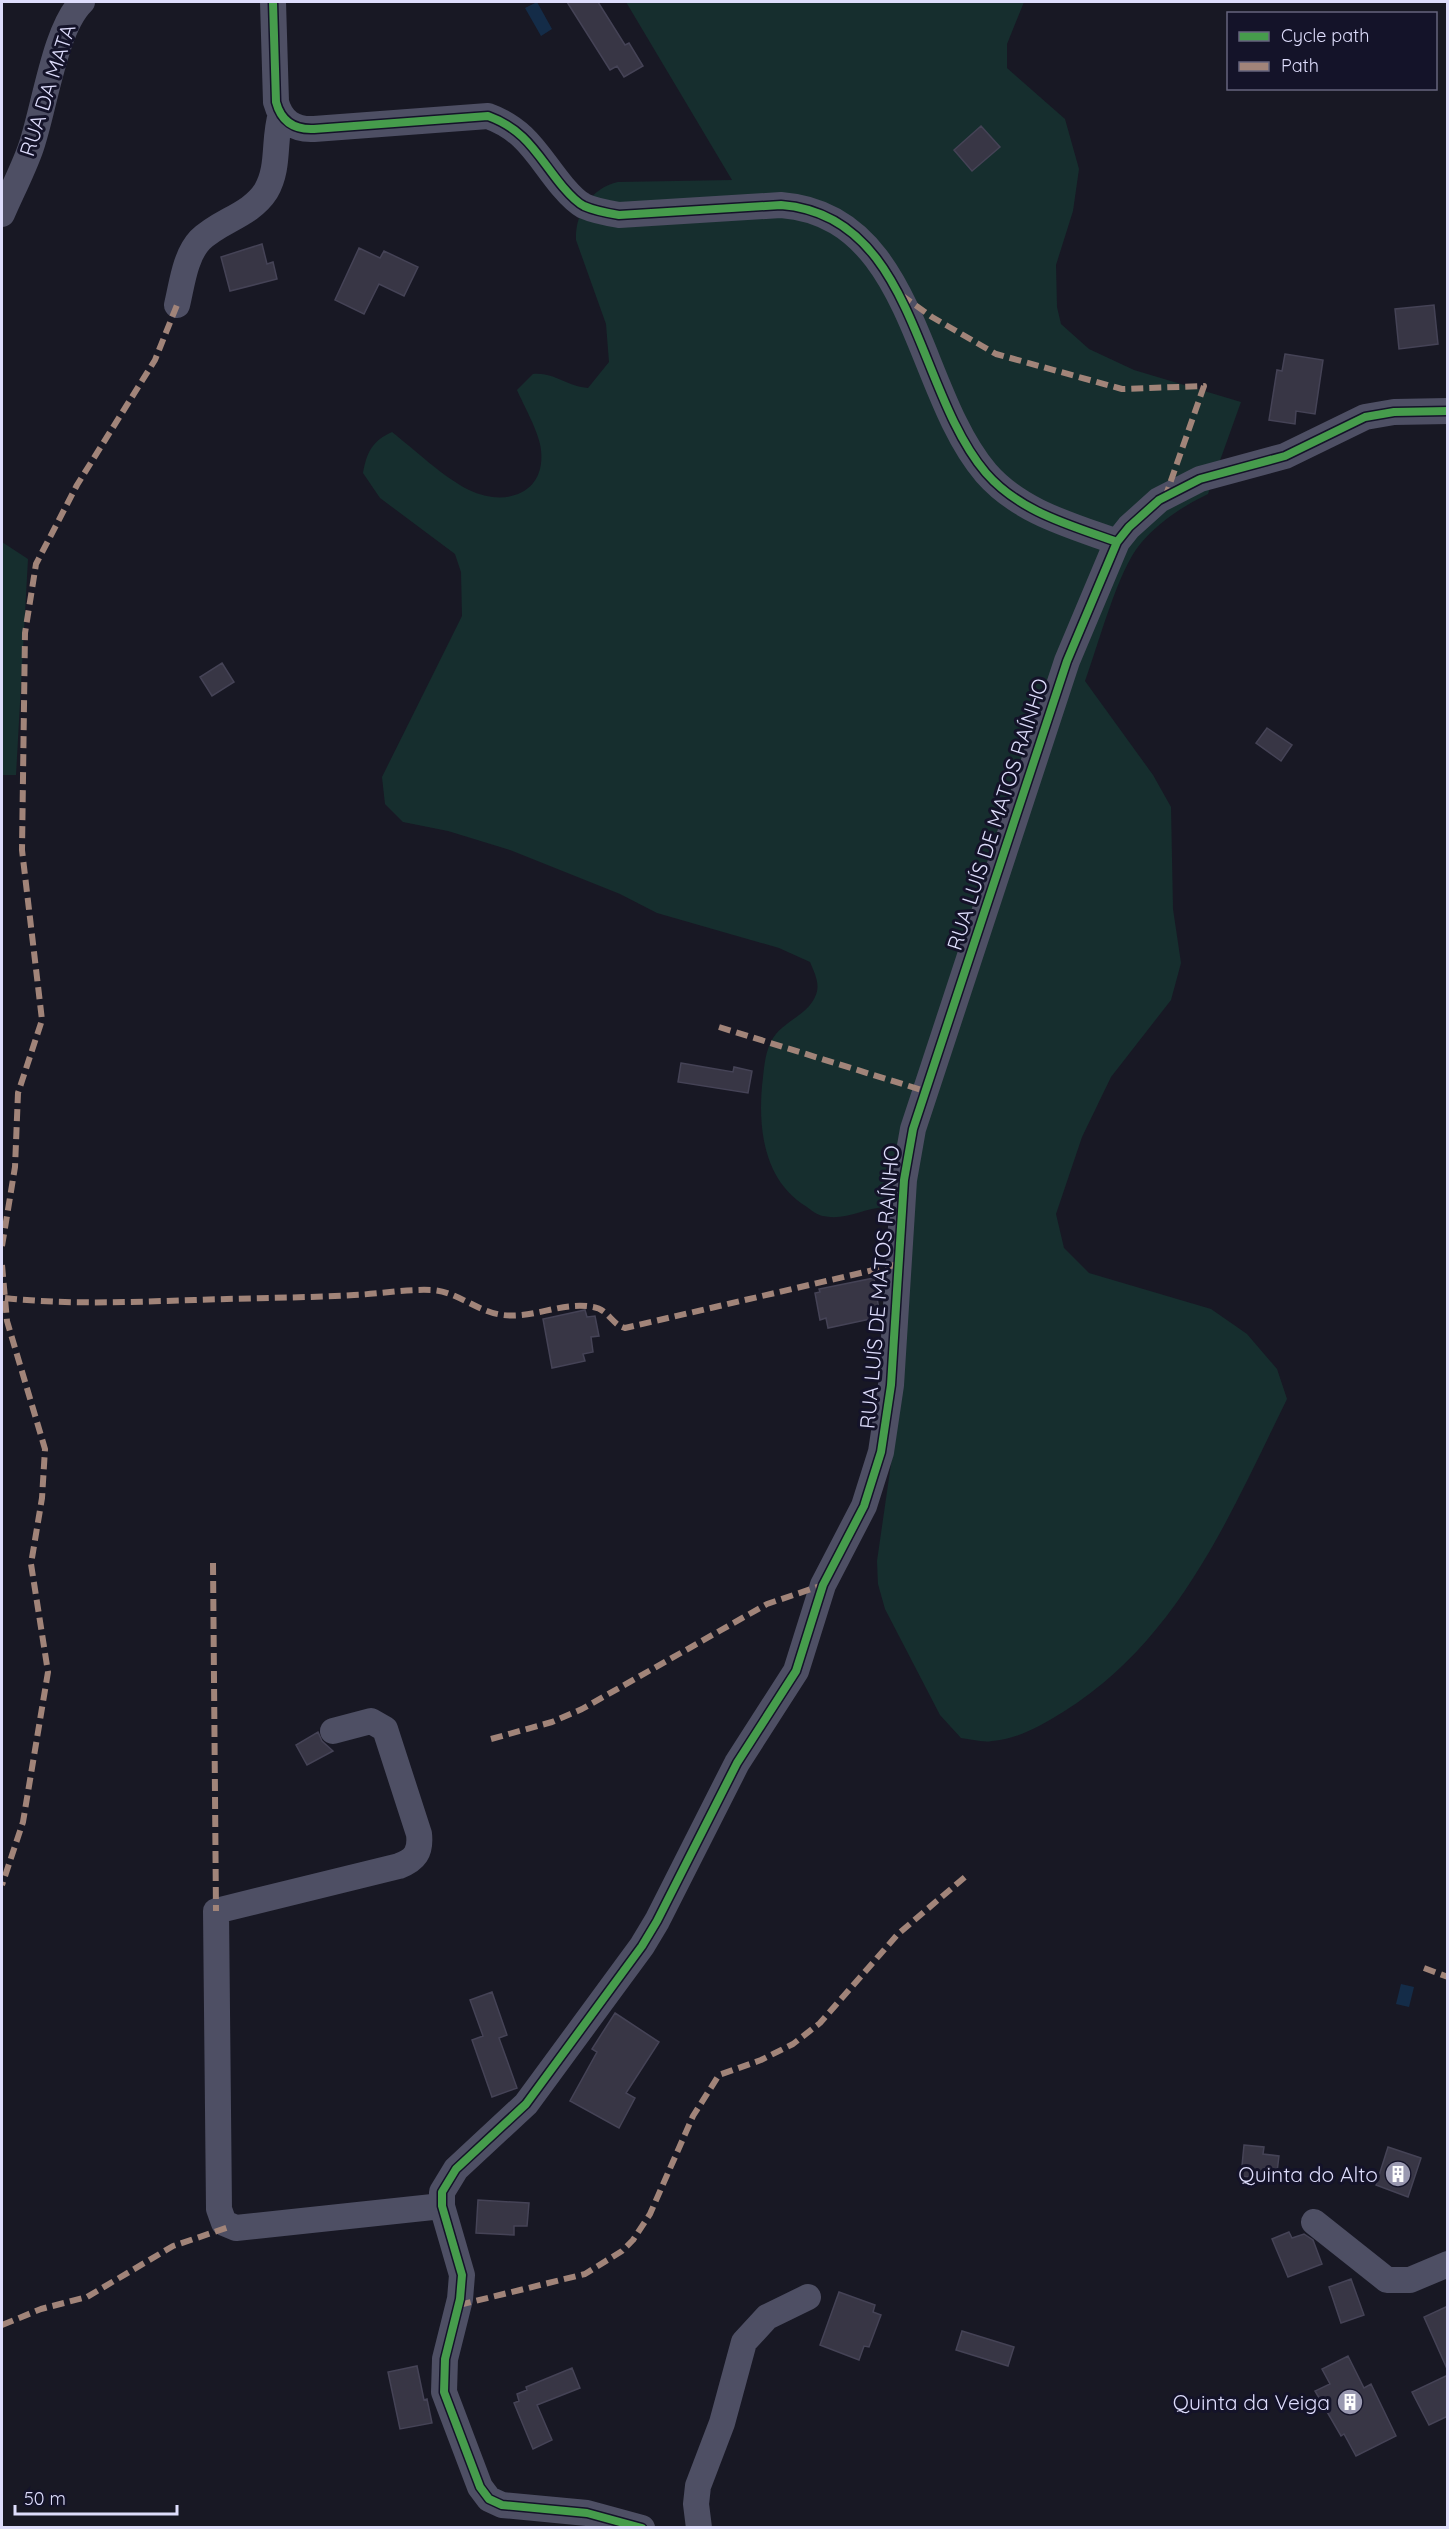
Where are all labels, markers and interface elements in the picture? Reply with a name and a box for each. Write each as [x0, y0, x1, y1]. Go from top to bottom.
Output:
legend [1227, 12, 1437, 90]
street label: RUA DA MATA [13, 21, 81, 159]
text: Cycle path [1281, 24, 1369, 47]
text: Path [1281, 54, 1319, 77]
street label: RUA LUÍS DE MATOS RAÍNHO [941, 675, 1053, 953]
street label: RUA LUÍS DE MATOS RAÍNHO [854, 1144, 904, 1430]
building icon: Quinta do Alto [1383, 2159, 1413, 2189]
place label: Quinta do Alto [1238, 2161, 1378, 2187]
building icon: Quinta da Veiga [1335, 2387, 1365, 2417]
place label: Quinta da Veiga [1173, 2389, 1330, 2415]
scale bar [15, 2478, 177, 2516]
text: 50 m [24, 2487, 66, 2510]

